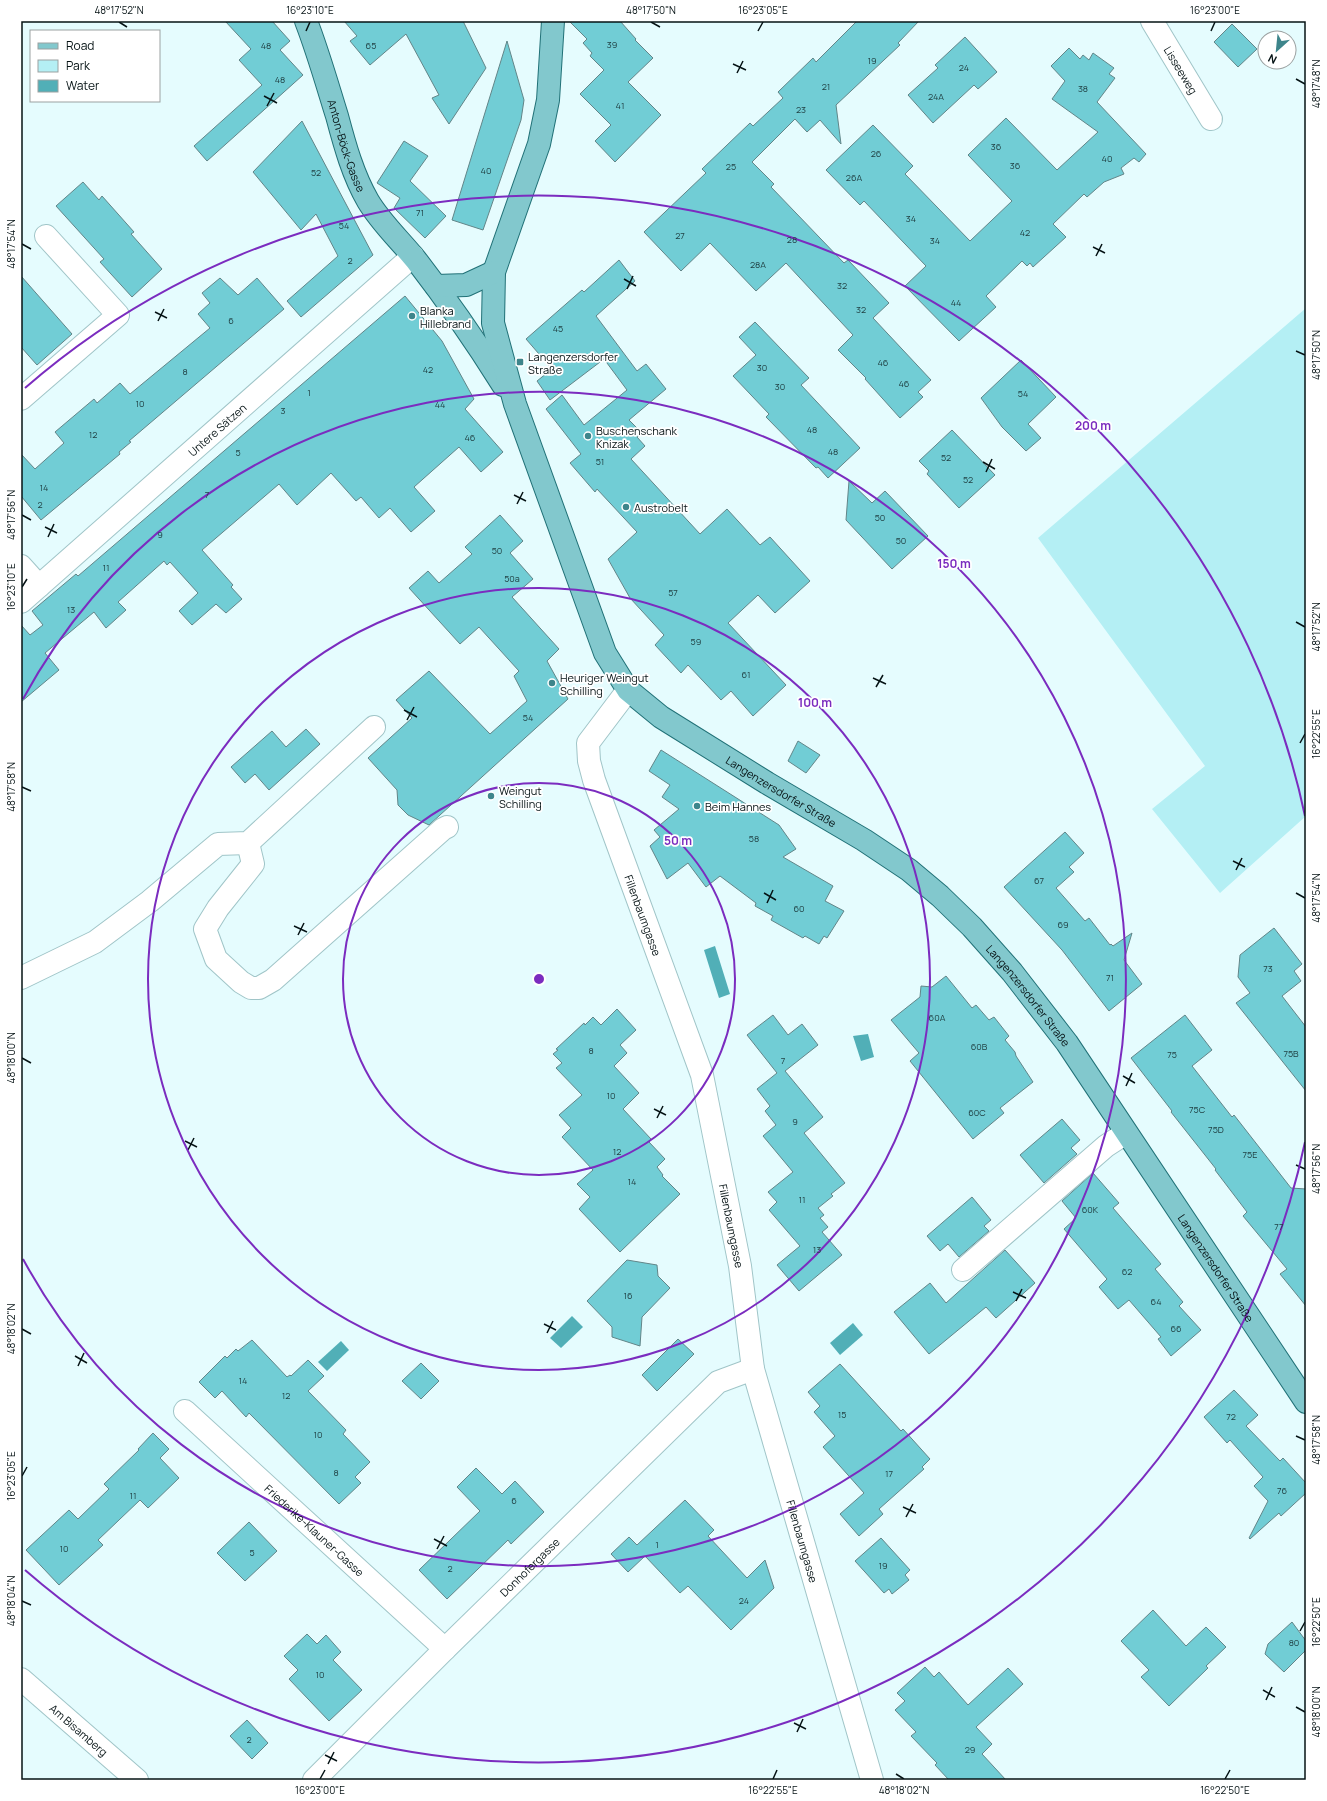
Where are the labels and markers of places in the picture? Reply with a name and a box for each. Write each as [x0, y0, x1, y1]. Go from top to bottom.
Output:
place label: Blanka Hillebrand [420, 303, 471, 331]
marker: Blanka Hillebrand [407, 311, 417, 321]
place label: Langenzersdorfer Straße [528, 349, 618, 377]
marker: Langenzersdorfer Straße [515, 357, 525, 367]
place label: Buschenschank Knizak [596, 423, 678, 451]
marker: Buschenschank Knizak [583, 431, 593, 441]
place label: Austrobelt [634, 500, 688, 515]
marker: Austrobelt [621, 502, 631, 512]
place label: Heuriger Weingut Schilling [560, 670, 649, 698]
marker: Heuriger Weingut Schilling [547, 678, 557, 688]
place label: Weingut Schilling [499, 783, 542, 811]
marker: Weingut Schilling [486, 791, 496, 801]
place label: Beim Hannes [705, 799, 771, 814]
marker: Beim Hannes [692, 801, 702, 811]
centre of rings [532, 972, 546, 986]

